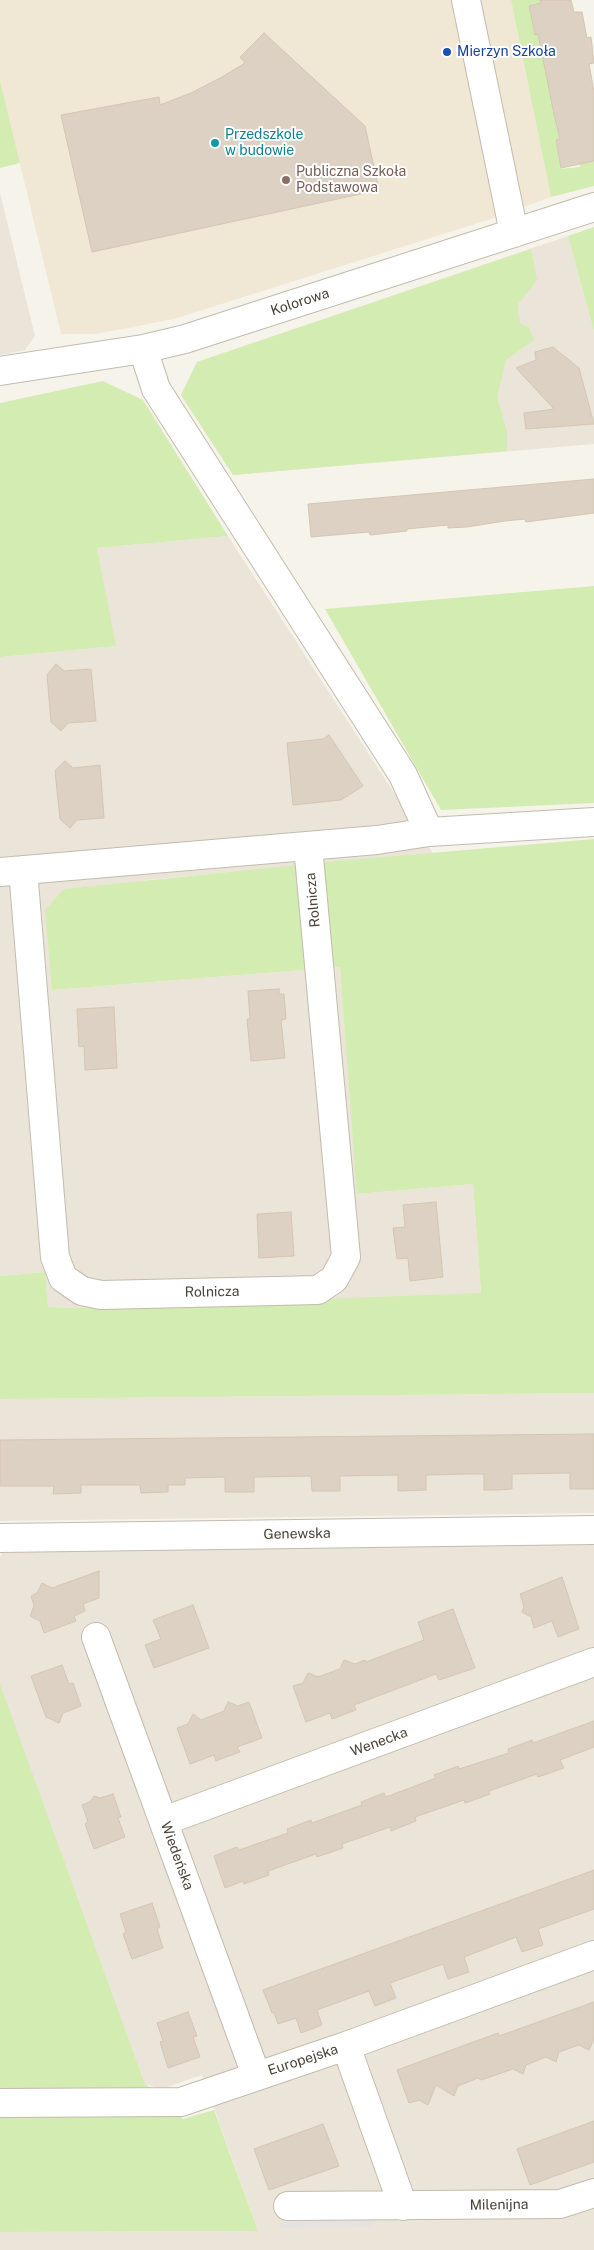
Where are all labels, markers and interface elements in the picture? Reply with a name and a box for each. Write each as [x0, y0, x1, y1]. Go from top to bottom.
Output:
place label: Mierzyn Szkoła [457, 44, 556, 60]
marker: Mierzyn Szkoła [441, 46, 453, 58]
place label: Przedszkole w budowie [225, 127, 303, 160]
marker: Przedszkole w budowie [209, 137, 221, 149]
place label: Publiczna Szkoła Podstawowa [296, 164, 406, 196]
marker: Publiczna Szkoła Podstawowa [280, 174, 292, 186]
street label: Kolorowa [269, 285, 331, 319]
street label: Rolnicza [302, 872, 324, 928]
street label: Rolnicza [184, 1283, 240, 1301]
street label: Genewska [263, 1525, 331, 1543]
street label: Wenecka [348, 1724, 410, 1760]
street label: Wiedeńska [157, 1820, 197, 1892]
street label: Europejska [266, 2041, 340, 2079]
street label: Milenijna [469, 2196, 529, 2214]

